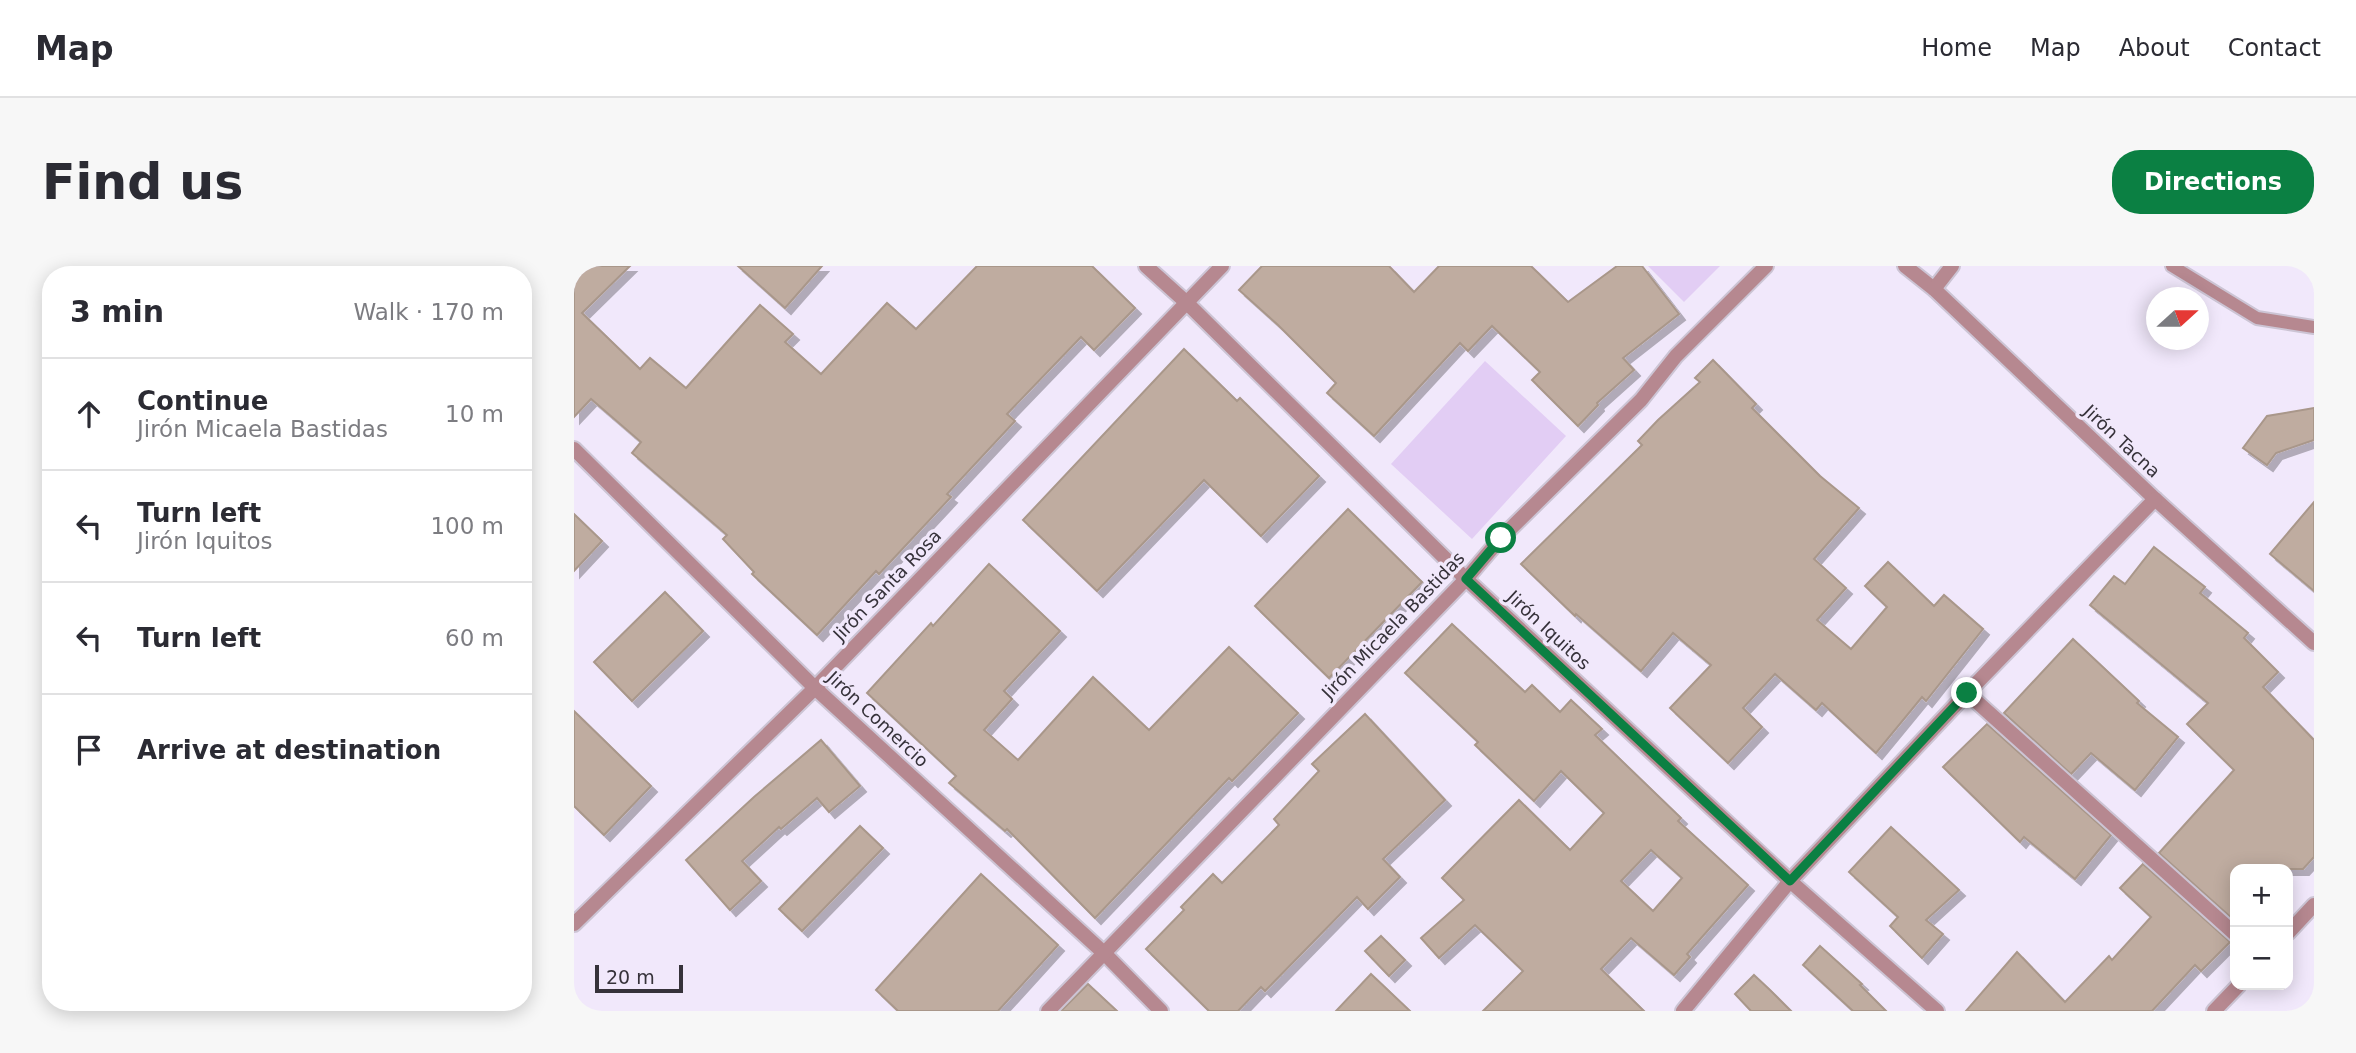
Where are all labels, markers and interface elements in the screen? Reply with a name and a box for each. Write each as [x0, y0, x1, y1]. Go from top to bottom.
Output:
text: Map [35, 29, 114, 68]
text: Home [1921, 34, 1992, 62]
text: Map [2030, 34, 2081, 62]
text: About [2119, 34, 2190, 62]
text: Contact [2228, 34, 2321, 62]
button: Directions [2112, 150, 2314, 214]
text: Find us [42, 154, 243, 211]
north arrow [2146, 287, 2209, 350]
text: 3 min [70, 294, 164, 329]
text: Walk · 170 m [353, 299, 504, 325]
text: Continue [137, 386, 268, 416]
icon: ahead [70, 395, 108, 433]
street label: Jirón Tacna [2079, 400, 2165, 482]
text: 10 m [445, 401, 504, 427]
text: Jirón Micaela Bastidas [137, 416, 388, 442]
text: Turn left [137, 498, 261, 528]
icon: left [70, 507, 108, 545]
text: 100 m [430, 513, 504, 539]
route start [1485, 522, 1516, 553]
street label: Jirón Santa Rosa [828, 525, 945, 646]
text: Jirón Iquitos [137, 528, 273, 554]
street label: Jirón Micaela Bastidas [1317, 547, 1469, 704]
street label: Jirón Iquitos [1502, 585, 1595, 674]
icon: left [70, 619, 108, 657]
text: Turn left [137, 623, 261, 653]
text: 60 m [445, 625, 504, 651]
street label: Jirón Comercio [822, 666, 933, 771]
route end [1951, 677, 1982, 708]
icon: arrive [70, 731, 108, 769]
text: Arrive at destination [137, 735, 441, 765]
map controls [2230, 864, 2293, 990]
button: + [2230, 864, 2293, 927]
button: − [2230, 927, 2293, 990]
scale bar [595, 962, 682, 994]
text: 20 m [606, 966, 655, 988]

